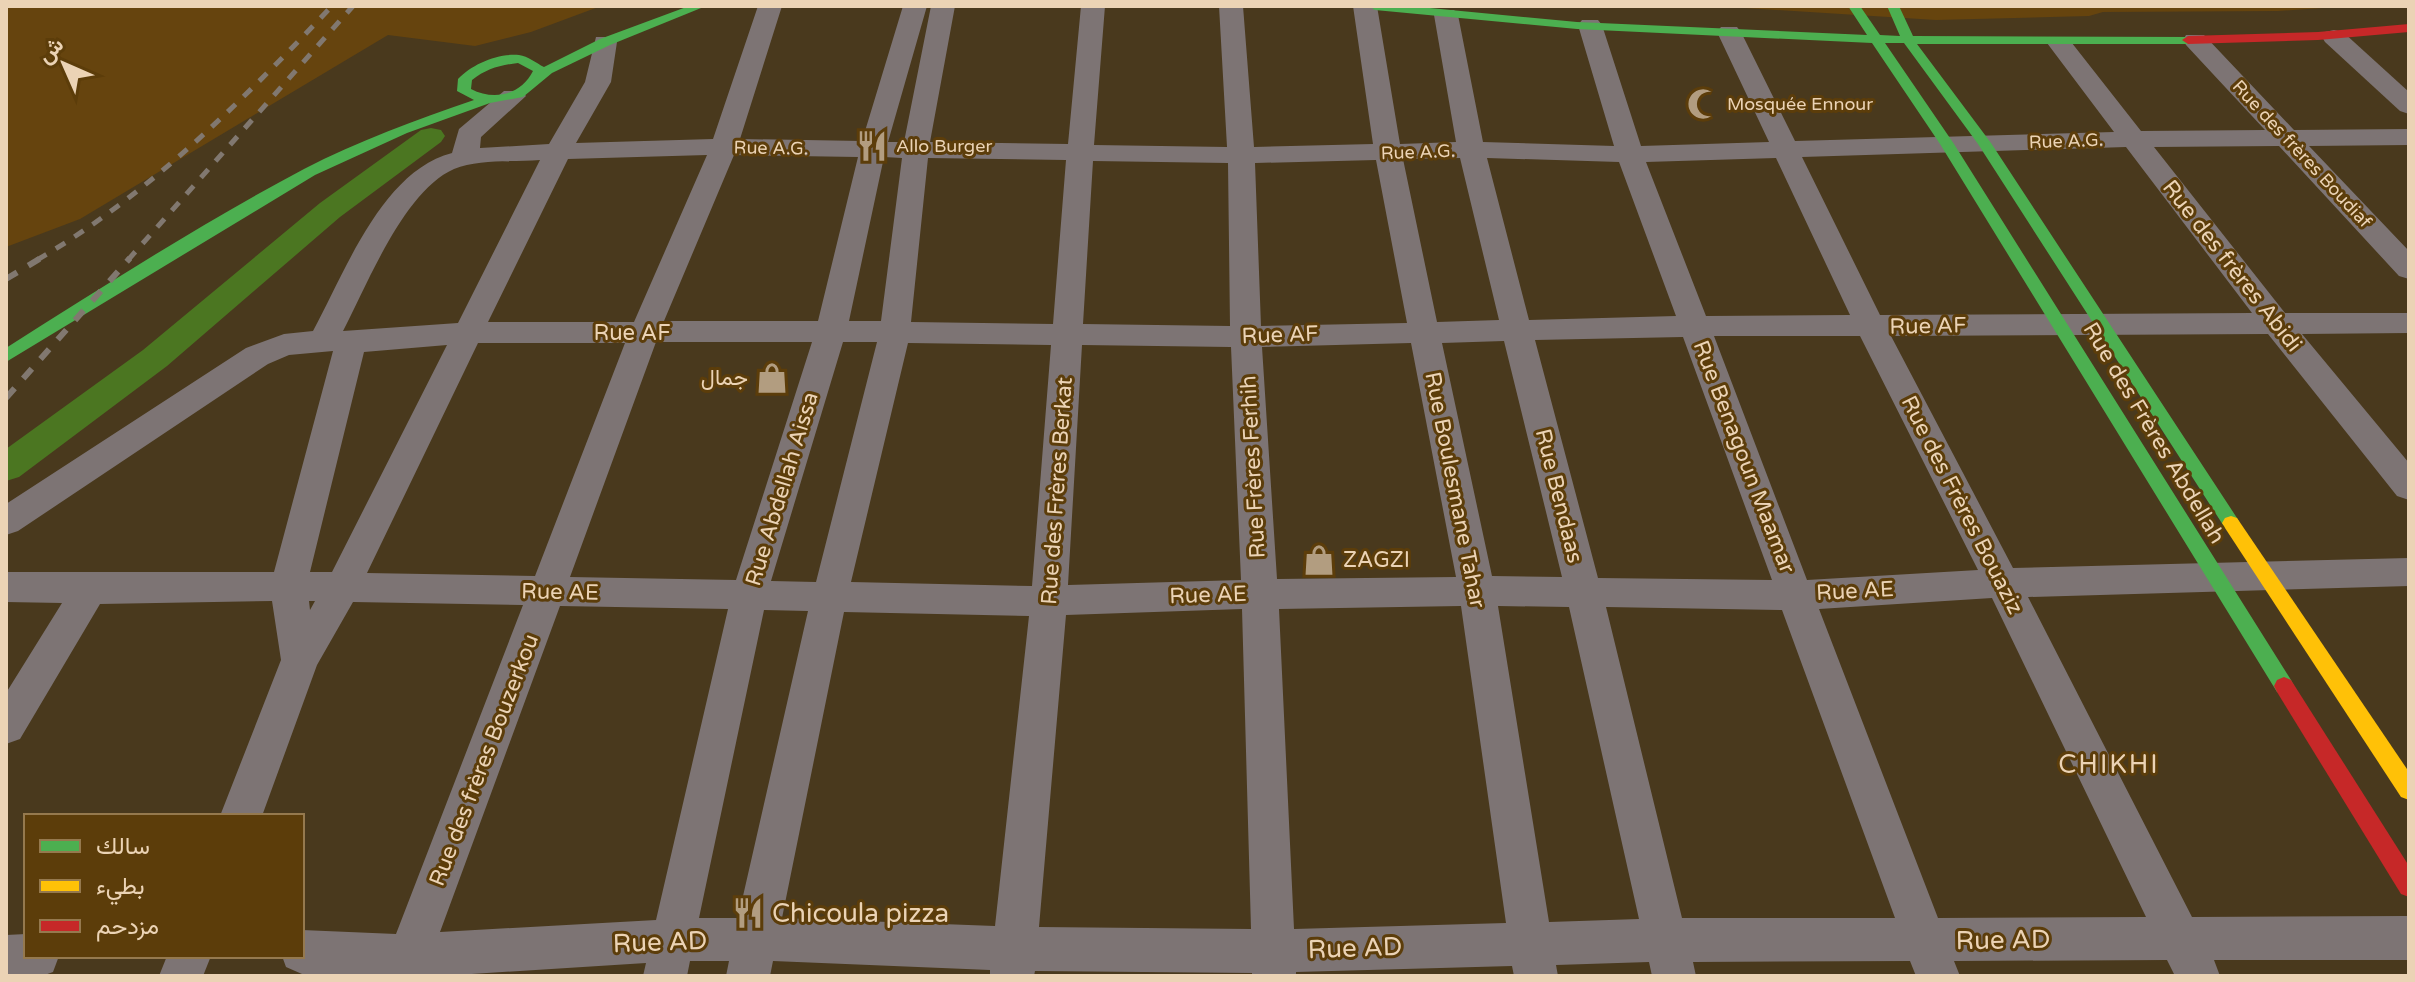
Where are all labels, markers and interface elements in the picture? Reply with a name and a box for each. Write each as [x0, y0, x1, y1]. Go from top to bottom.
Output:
north arrow [24, 24, 104, 104]
text: ش [32, 32, 69, 69]
street label: Rue des frères Boudiaf [2228, 75, 2376, 233]
mosque icon: Mosquée Ennour [1686, 87, 1720, 121]
place label: Mosquée Ennour [1727, 93, 1873, 115]
restaurant icon: Allo Burger [855, 129, 889, 163]
street label: Rue A.G. [2028, 129, 2104, 153]
place label: Allo Burger [896, 135, 992, 157]
street label: Rue A.G. [734, 136, 808, 160]
street label: Rue A.G. [1380, 140, 1456, 164]
street label: Rue des frères Abidi [2157, 175, 2307, 357]
street label: Rue AF [1889, 312, 1967, 340]
street label: Rue des Frères Abdellah [2078, 318, 2230, 548]
street label: Rue AF [593, 320, 671, 346]
street label: Rue AF [1241, 321, 1319, 349]
street label: Rue Benagoun Maamar [1688, 337, 1801, 578]
shop icon: جمال [755, 361, 789, 395]
place label: جمال [701, 365, 748, 391]
street label: Rue Boulesmane Tahar [1419, 370, 1491, 611]
street label: Rue Frères Ferhih [1235, 375, 1271, 559]
street label: Rue des Frères Berkat [1036, 376, 1078, 606]
street label: Rue Abdellah Aissa [740, 389, 824, 589]
street label: Rue des Frères Bouaziz [1896, 391, 2028, 619]
street label: Rue Bendaas [1530, 426, 1588, 566]
shop icon: ZAGZI [1302, 543, 1336, 577]
place label: ZAGZI [1343, 547, 1410, 573]
street label: Rue AE [1816, 576, 1894, 606]
street label: Rue AE [521, 578, 599, 606]
street label: Rue AE [1169, 581, 1247, 609]
street label: Rue des frères Bouzerkou [424, 630, 544, 890]
district label: CHIKHI [2058, 749, 2160, 780]
legend [24, 814, 304, 958]
text: سالك [96, 832, 150, 861]
text: بطيء [96, 872, 145, 905]
restaurant icon: Chicoula pizza [731, 896, 765, 930]
place label: Chicoula pizza [772, 898, 949, 929]
text: مزدحم [96, 912, 159, 942]
street label: Rue AD [1955, 924, 2051, 956]
street label: Rue AD [612, 925, 708, 959]
street label: Rue AD [1307, 931, 1403, 965]

